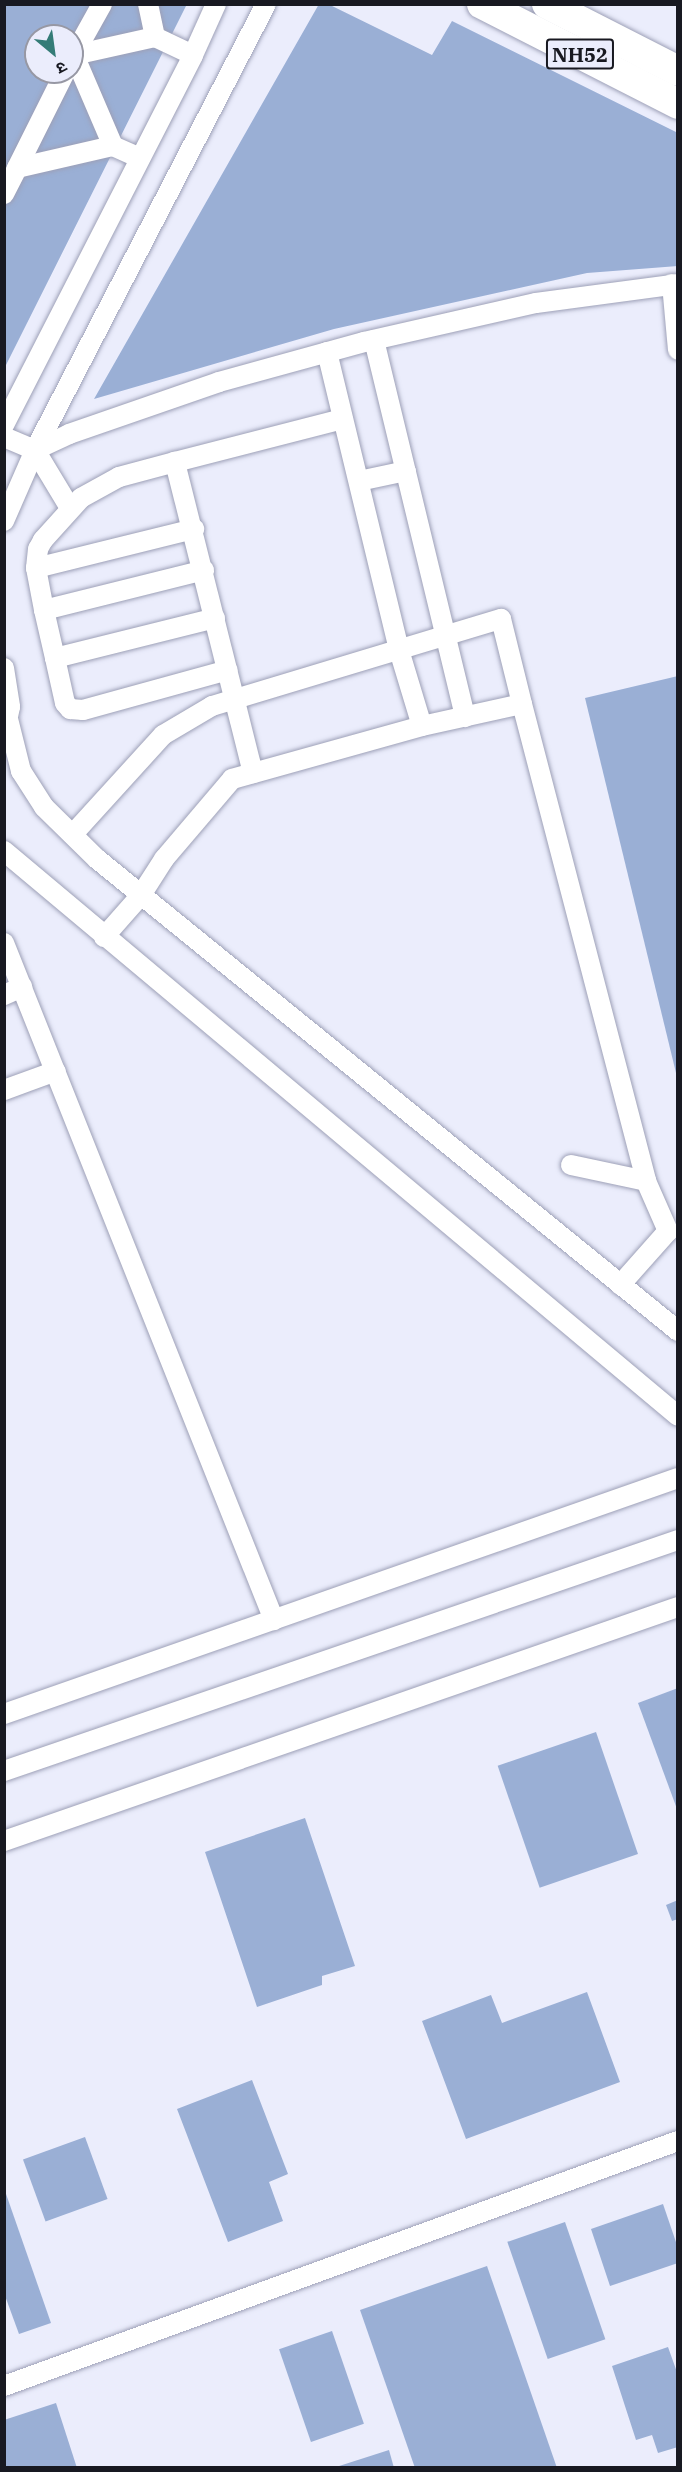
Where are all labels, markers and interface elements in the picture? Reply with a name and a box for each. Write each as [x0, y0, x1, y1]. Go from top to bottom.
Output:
north arrow [24, 24, 84, 84]
road number: NH52 [546, 37, 614, 71]
text: उ [53, 57, 71, 79]

